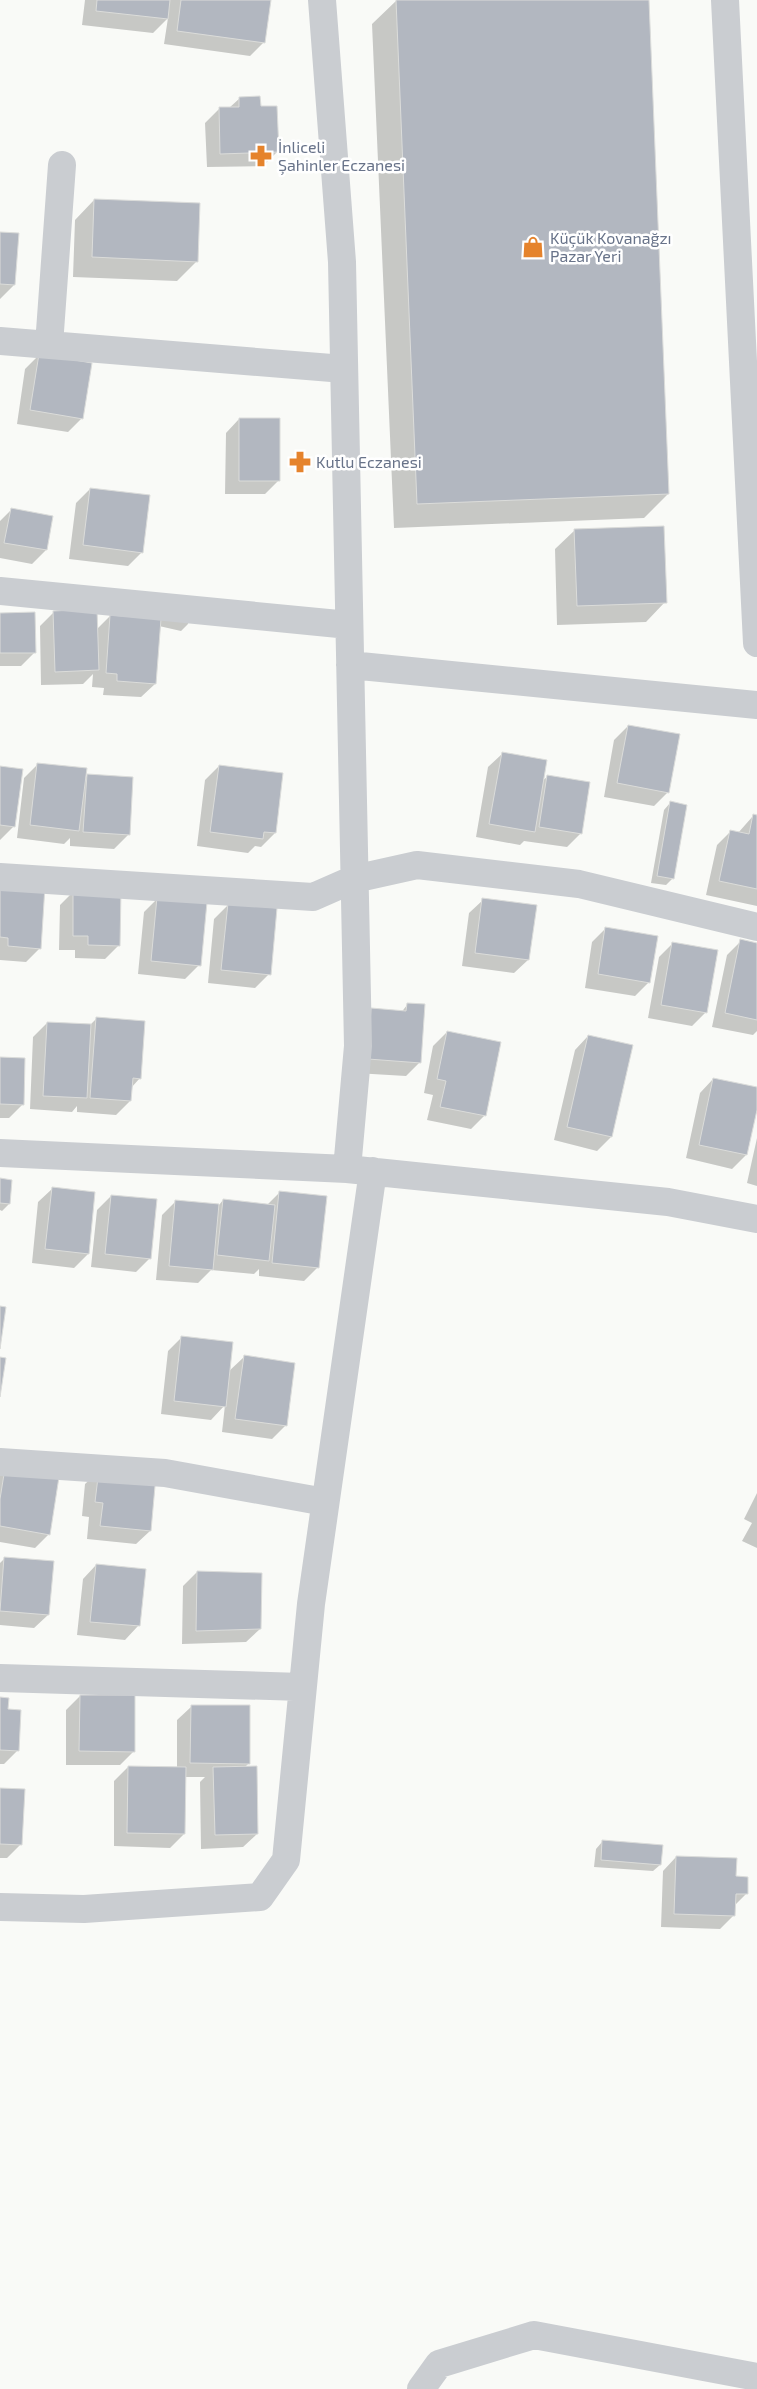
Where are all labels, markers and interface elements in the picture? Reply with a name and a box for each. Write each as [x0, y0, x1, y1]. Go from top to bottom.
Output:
place label: İnliceli Şahinler Eczanesi [278, 137, 405, 175]
pharmacy icon: İnliceli Şahinler Eczanesi [248, 143, 274, 169]
place label: Küçük Kovanağzı Pazar Yeri [550, 228, 672, 265]
shop icon: Küçük Kovanağzı Pazar Yeri [520, 234, 546, 260]
pharmacy icon: Kutlu Eczanesi [287, 449, 313, 475]
place label: Kutlu Eczanesi [316, 452, 422, 471]

